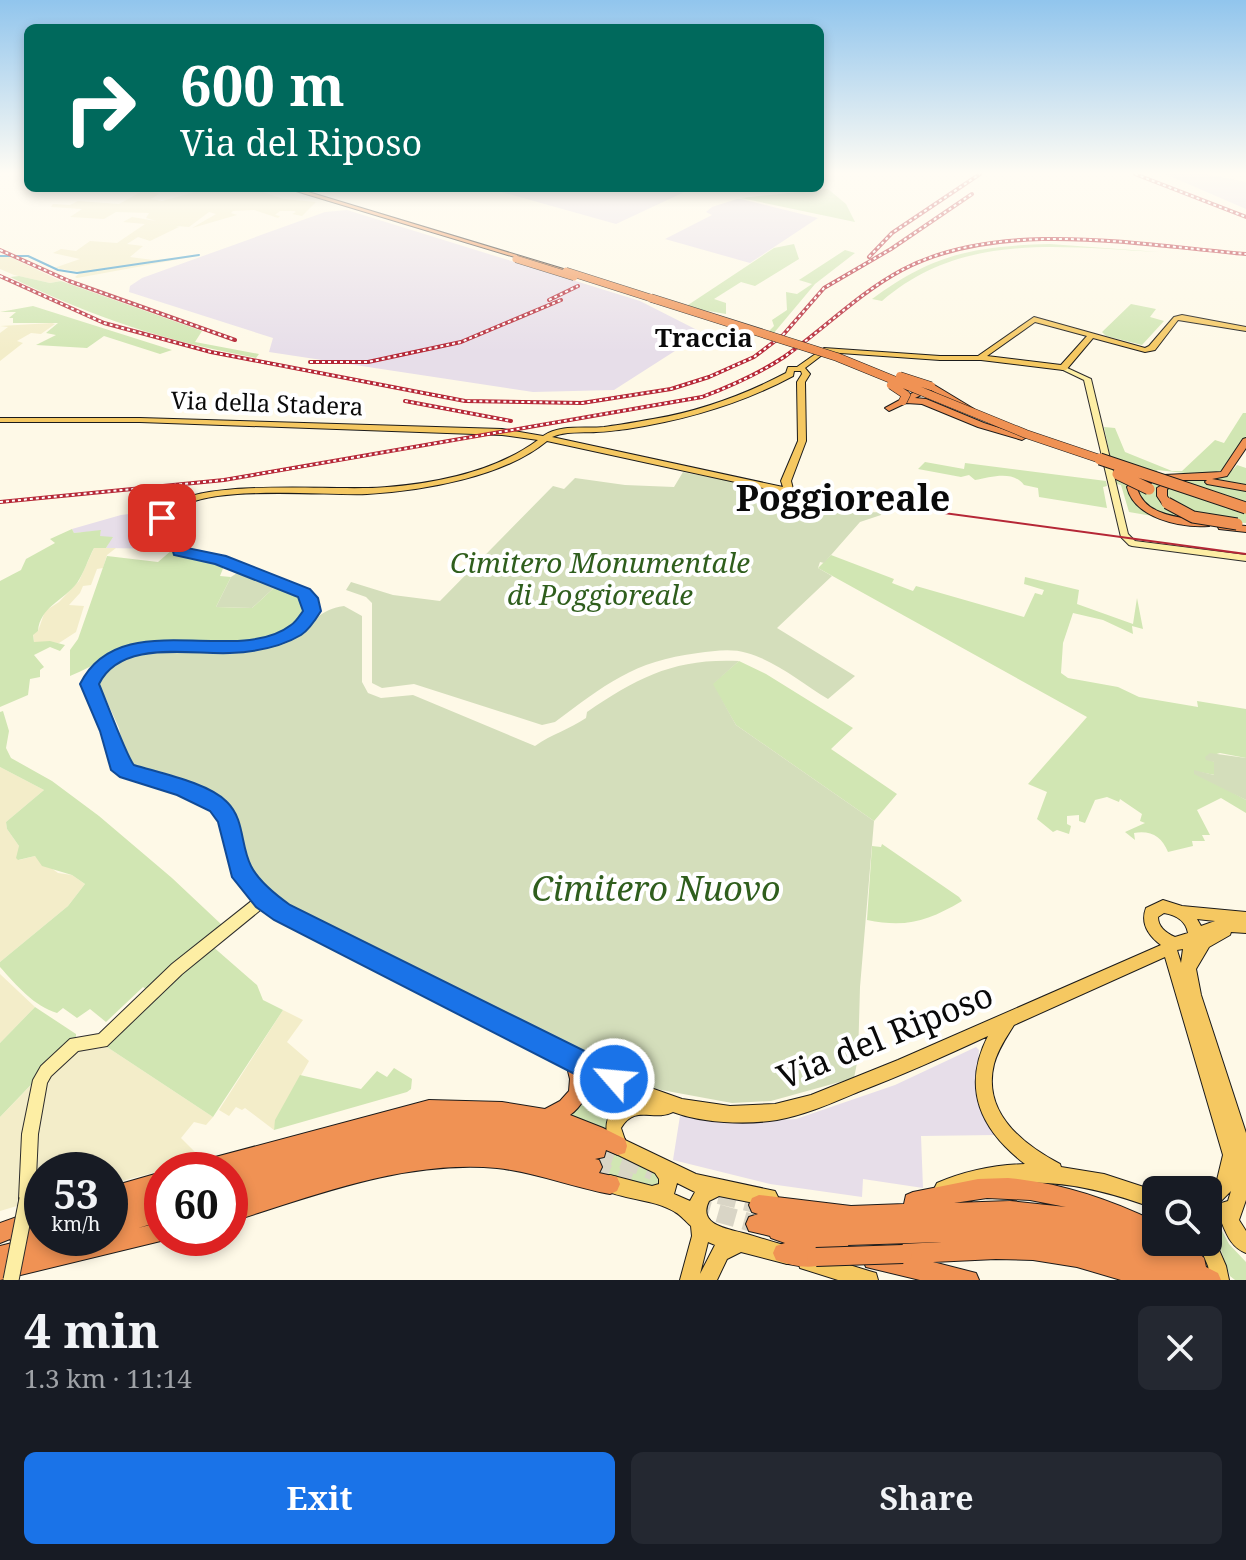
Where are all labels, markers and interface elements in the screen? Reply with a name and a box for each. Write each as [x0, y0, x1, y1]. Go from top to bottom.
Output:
text: 600 m [180, 46, 345, 122]
icon: right [48, 56, 152, 160]
text: Via del Riposo [180, 118, 422, 167]
district label: Traccia [655, 319, 753, 355]
street label: Via della Stadera [170, 383, 364, 422]
district label: Poggioreale [736, 473, 950, 522]
pin [128, 484, 196, 552]
icon: arrive [140, 496, 184, 540]
park label: Cimitero Monumentale di Poggioreale [450, 543, 750, 613]
park label: Cimitero Nuovo [532, 865, 780, 911]
street label: Via del Riposo [770, 971, 999, 1099]
position arrow [572, 1037, 656, 1121]
speed limit sign: 60 [144, 1152, 248, 1256]
text: 53 [53, 1166, 99, 1221]
map controls [1142, 1176, 1222, 1256]
button: search [1142, 1176, 1222, 1256]
text: km/h [51, 1210, 101, 1237]
text: 4 min [24, 1297, 160, 1362]
button: close [1138, 1306, 1222, 1390]
text: 1.3 km · 11:14 [24, 1360, 192, 1396]
button: Exit [24, 1452, 615, 1544]
button: Share [631, 1452, 1222, 1544]

